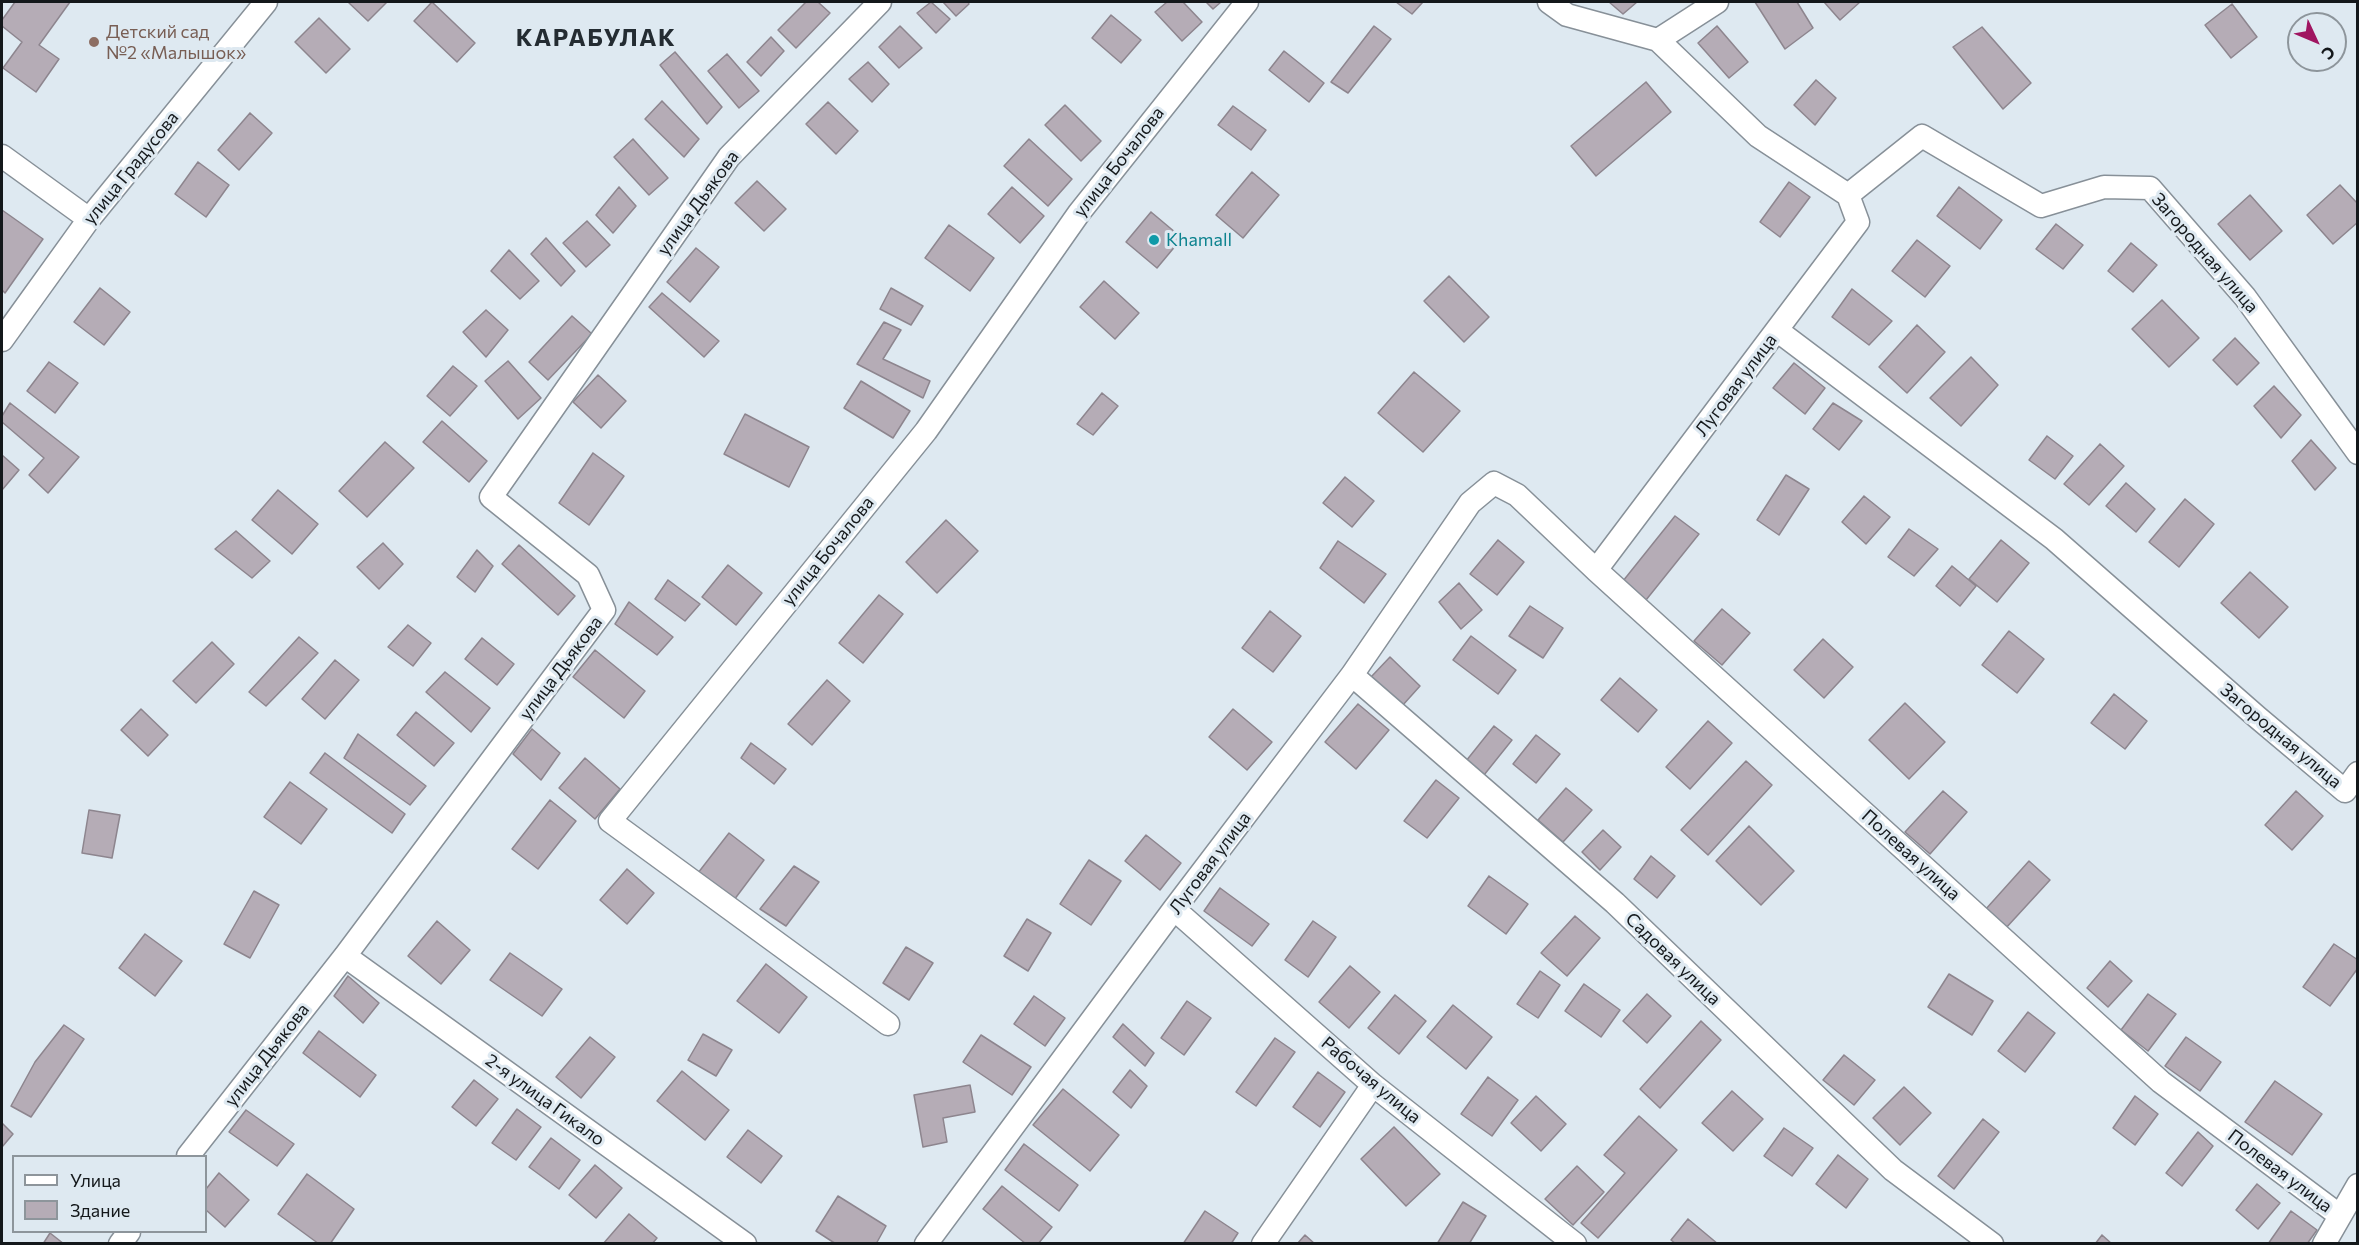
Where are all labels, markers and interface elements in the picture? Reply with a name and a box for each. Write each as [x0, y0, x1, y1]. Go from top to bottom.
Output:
north arrow [2287, 12, 2347, 72]
place label: Детский сад №2 «Малышок» [106, 21, 246, 63]
district label: КАРАБУЛАК [516, 24, 676, 52]
marker: Детский сад №2 «Малышок» [87, 35, 101, 49]
text: С [2318, 43, 2340, 64]
street label: улица Бочалова [1069, 103, 1169, 221]
street label: улица Градусова [79, 107, 183, 229]
street label: улица Дьякова [653, 146, 743, 260]
street label: Загородная улица [2147, 189, 2263, 317]
place label: Khamall [1166, 229, 1232, 251]
marker: Khamall [1147, 233, 1161, 247]
street label: Луговая улица [1691, 330, 1781, 440]
street label: улица Бочалова [778, 492, 878, 610]
street label: улица Дьякова [515, 612, 607, 724]
street label: Загородная улица [2216, 679, 2346, 793]
street label: Полевая улица [1857, 805, 1965, 905]
street label: Луговая улица [1165, 808, 1255, 918]
street label: Садовая улица [1621, 908, 1725, 1010]
street label: улица Дьякова [220, 999, 314, 1111]
street label: Рабочая улица [1317, 1032, 1425, 1128]
street label: 2-я улица Гикало [481, 1049, 609, 1151]
street label: Полевая улица [2224, 1125, 2336, 1217]
legend [12, 1155, 207, 1233]
text: Улица [70, 1169, 121, 1191]
text: Здание [70, 1199, 130, 1221]

